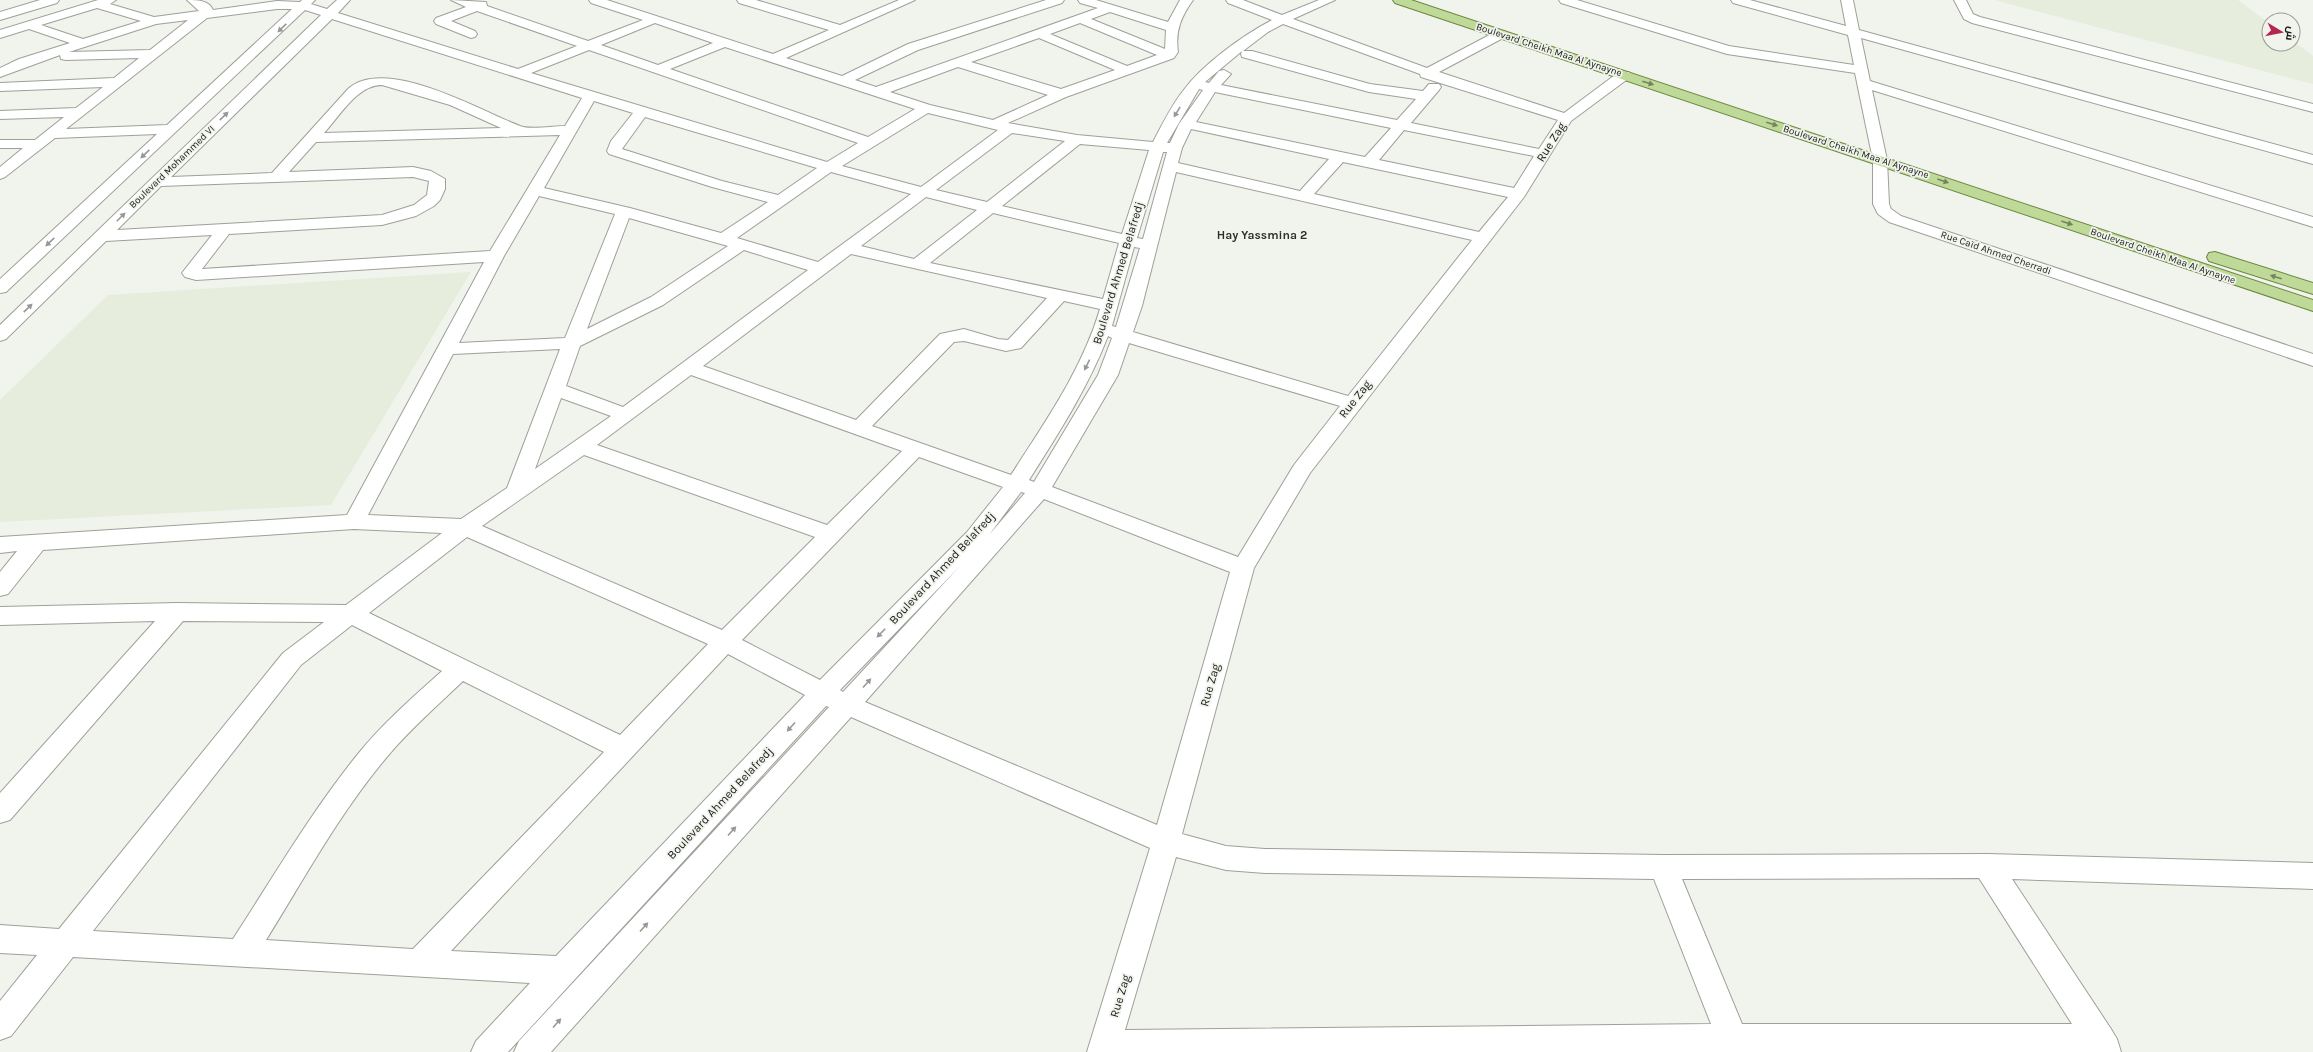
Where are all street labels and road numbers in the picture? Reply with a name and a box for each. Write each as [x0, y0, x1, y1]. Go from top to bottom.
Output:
street label: Boulevard Cheikh Maa Al Aynayne [1475, 21, 1623, 79]
street label: Rue Zag [1533, 119, 1569, 164]
street label: Boulevard Mohammed VI [127, 123, 217, 211]
street label: Boulevard Cheikh Maa Al Aynayne [1782, 123, 1930, 181]
street label: Boulevard Ahmed Belafredj [1090, 200, 1146, 346]
street label: Boulevard Cheikh Maa Al Aynayne [2089, 225, 2237, 287]
street label: Rue Caïd Ahmed Cherradi [1939, 228, 2053, 278]
street label: Rue Zag [1336, 377, 1374, 421]
street label: Boulevard Ahmed Belafredj [886, 509, 998, 627]
street label: Rue Zag [1197, 662, 1223, 708]
street label: Boulevard Ahmed Belafredj [664, 744, 776, 862]
street label: Rue Zag [1107, 973, 1133, 1019]

